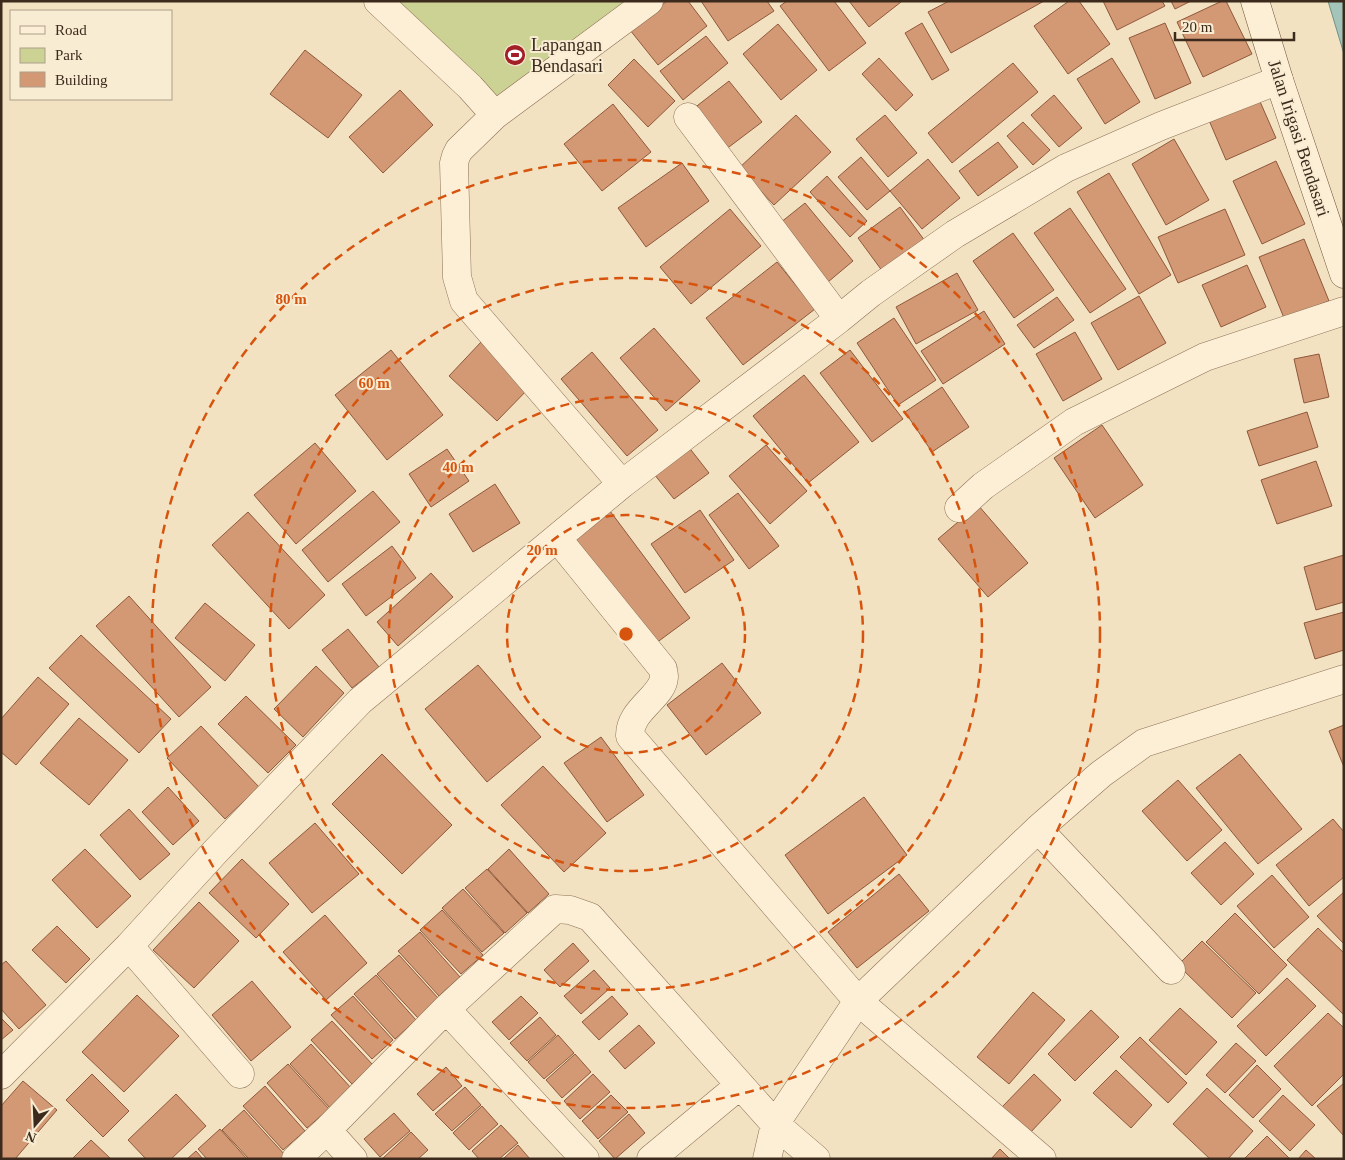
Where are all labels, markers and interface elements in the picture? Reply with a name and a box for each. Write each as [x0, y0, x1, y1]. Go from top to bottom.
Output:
legend [10, 10, 172, 100]
scale bar [1175, 10, 1294, 42]
text: 20 m [1182, 19, 1213, 35]
text: Road [55, 22, 87, 38]
place label: Lapangan Bendasari [531, 35, 603, 76]
sports icon: Lapangan Bendasari [503, 43, 527, 67]
text: Park [55, 47, 83, 63]
street label: Jalan Irigasi Bendasari [1264, 57, 1334, 219]
text: Building [55, 72, 108, 88]
text: 80 m [275, 291, 307, 307]
text: 60 m [358, 375, 390, 391]
text: 40 m [442, 459, 474, 475]
text: 20 m [526, 542, 558, 558]
centre of rings [617, 625, 635, 643]
north arrow [10, 1100, 60, 1150]
text: N [24, 1128, 38, 1146]

